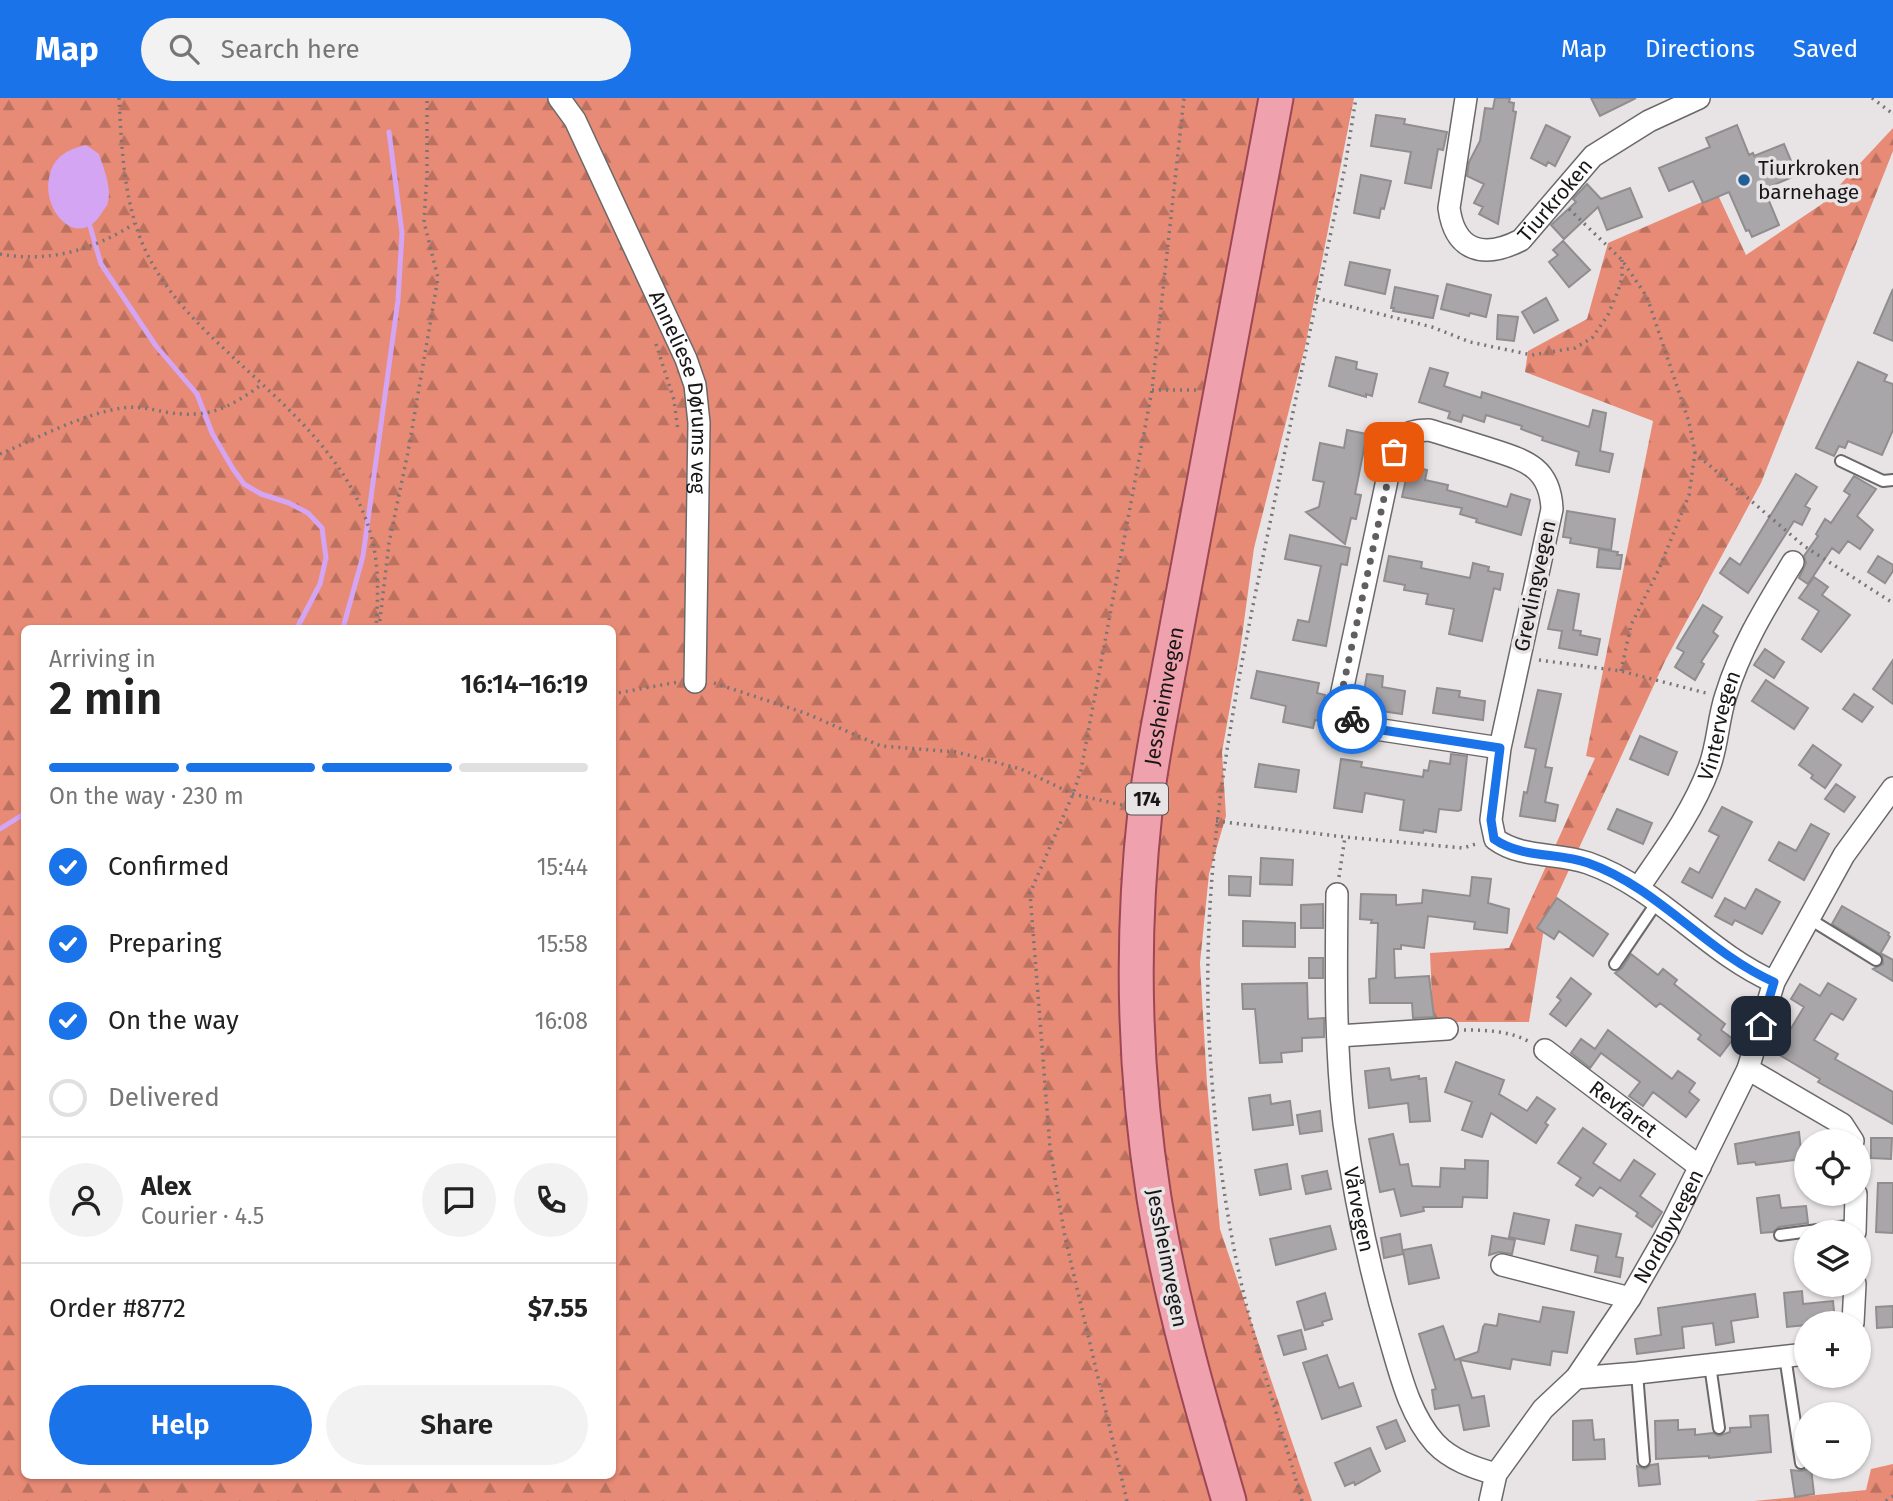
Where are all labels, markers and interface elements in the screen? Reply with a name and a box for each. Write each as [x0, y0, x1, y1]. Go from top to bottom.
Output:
search box [141, 18, 631, 81]
text: Map [35, 29, 99, 69]
icon: search [165, 30, 203, 68]
text: Search here [221, 34, 360, 65]
text: Map [1561, 35, 1607, 63]
text: Directions [1645, 35, 1755, 63]
text: Saved [1793, 35, 1858, 63]
street label: Tiurkroken [1512, 153, 1598, 247]
place label: Tiurkroken barnehage [1758, 155, 1860, 205]
marker: Tiurkroken barnehage [1736, 172, 1752, 188]
street label: Anneliese Dørums veg [643, 286, 712, 494]
pin [1364, 422, 1424, 482]
icon: bag [1375, 433, 1413, 471]
street label: Grevlingvegen [1508, 518, 1562, 654]
street label: Jessheimvegen [1139, 624, 1190, 768]
text: Arriving in [49, 645, 156, 673]
street label: Vintervegen [1692, 667, 1746, 785]
text: 16:14–16:19 [460, 669, 588, 700]
text: 2 min [49, 671, 162, 726]
courier [1317, 684, 1387, 754]
icon: bike [1333, 700, 1371, 738]
text: On the way · 230 m [49, 782, 244, 810]
road number: 174 [1126, 784, 1168, 814]
icon: check [49, 848, 87, 886]
text: Confirmed [108, 851, 229, 882]
text: 15:44 [537, 853, 588, 881]
icon: check [49, 925, 87, 963]
text: Preparing [108, 928, 221, 959]
text: 15:58 [537, 930, 588, 958]
pin [1731, 996, 1791, 1056]
icon: check [49, 1002, 87, 1040]
text: On the way [108, 1005, 239, 1036]
text: 16:08 [535, 1007, 588, 1035]
icon: home [1742, 1007, 1780, 1045]
street label: Revfaret [1584, 1075, 1663, 1143]
text: Delivered [108, 1082, 220, 1113]
map controls [1794, 1129, 1871, 1479]
button: locate [1794, 1129, 1871, 1206]
button: person [49, 1163, 123, 1237]
button: chat [422, 1163, 496, 1237]
button: phone [514, 1163, 588, 1237]
street label: Vårvegen [1338, 1165, 1380, 1255]
street label: Nordbyvegen [1628, 1165, 1709, 1288]
text: Alex [141, 1171, 191, 1202]
street label: Jessheimvegen [1141, 1186, 1193, 1330]
text: Courier · 4.5 [141, 1202, 264, 1230]
button: layers [1794, 1220, 1871, 1297]
text: Order #8772 [49, 1293, 186, 1324]
text: $7.55 [528, 1293, 588, 1324]
button: + [1794, 1311, 1871, 1388]
button: Help [49, 1385, 312, 1465]
button: Share [326, 1385, 588, 1465]
button: − [1794, 1402, 1871, 1479]

